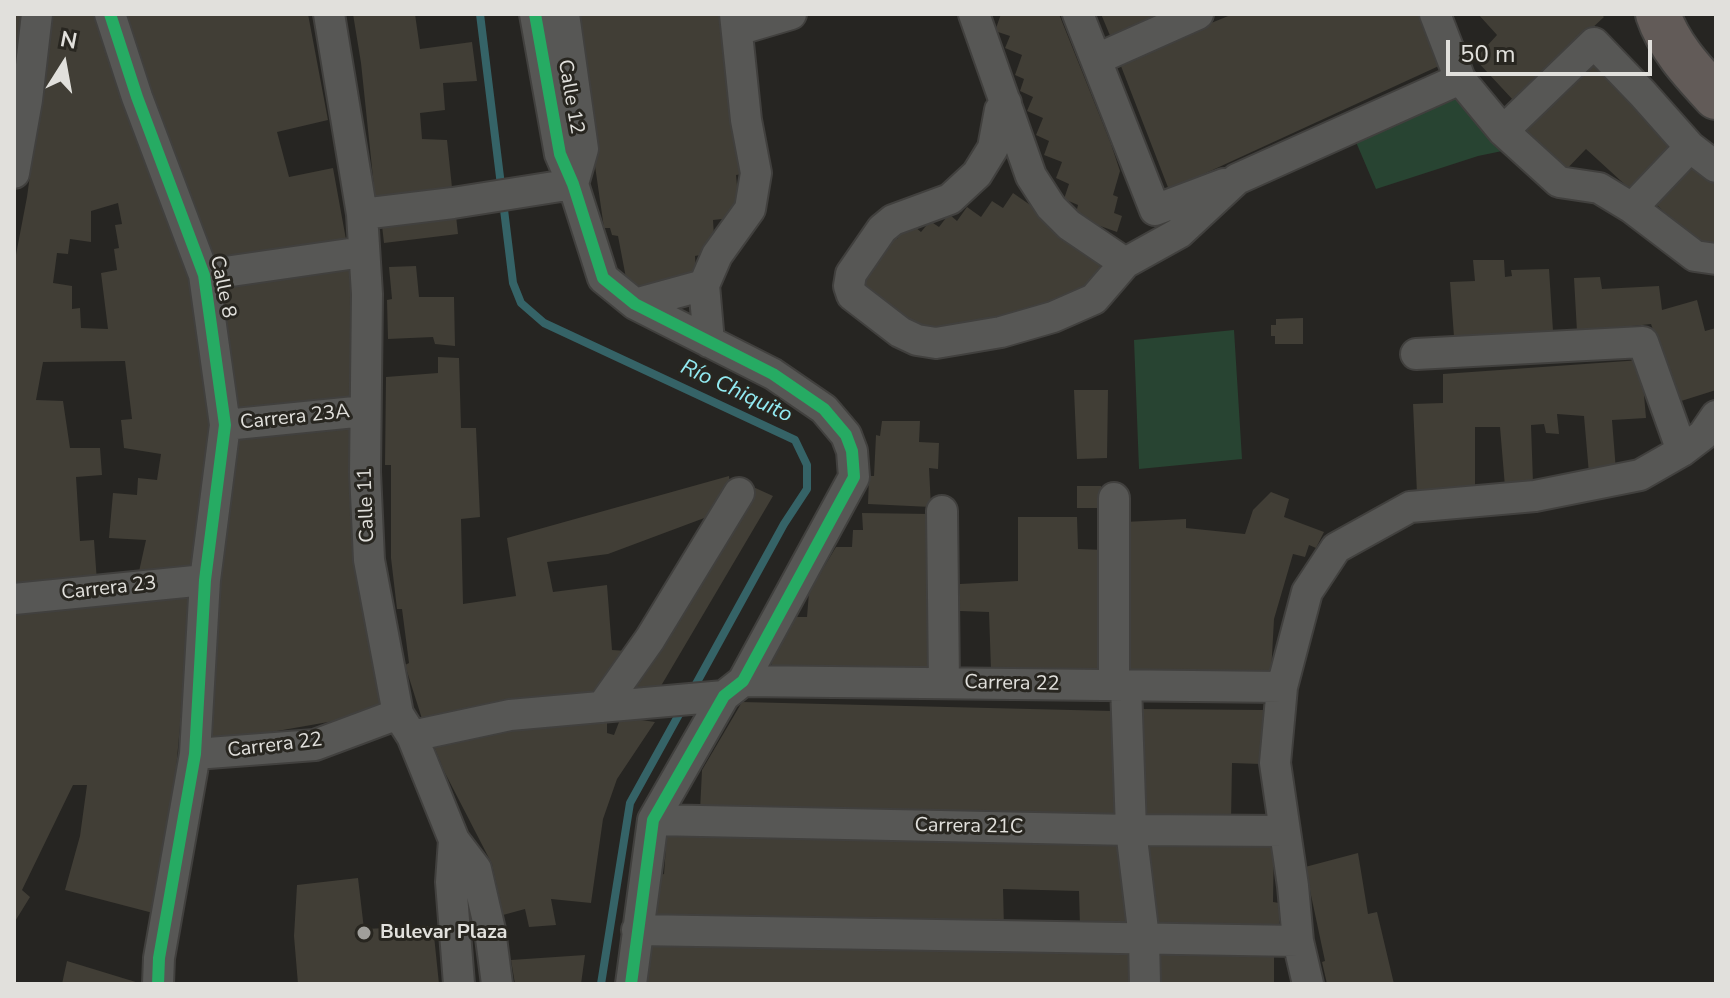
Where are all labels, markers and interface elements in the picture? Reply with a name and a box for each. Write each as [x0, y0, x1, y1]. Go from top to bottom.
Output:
north arrow [24, 24, 104, 104]
text: N [58, 24, 80, 57]
scale bar [1450, 24, 1656, 74]
text: 50 m [1460, 38, 1516, 70]
street label: Calle 12 [552, 58, 588, 136]
street label: Calle 8 [204, 254, 240, 320]
water label: Río Chiquito [676, 355, 796, 429]
street label: Carrera 23A [239, 400, 351, 436]
street label: Calle 11 [354, 467, 380, 543]
street label: Carrera 23 [60, 572, 158, 606]
street label: Carrera 22 [964, 671, 1060, 697]
street label: Carrera 22 [226, 728, 324, 764]
street label: Carrera 21C [914, 814, 1024, 840]
place label: Bulevar Plaza [380, 921, 507, 945]
marker: Bulevar Plaza [355, 924, 373, 942]

